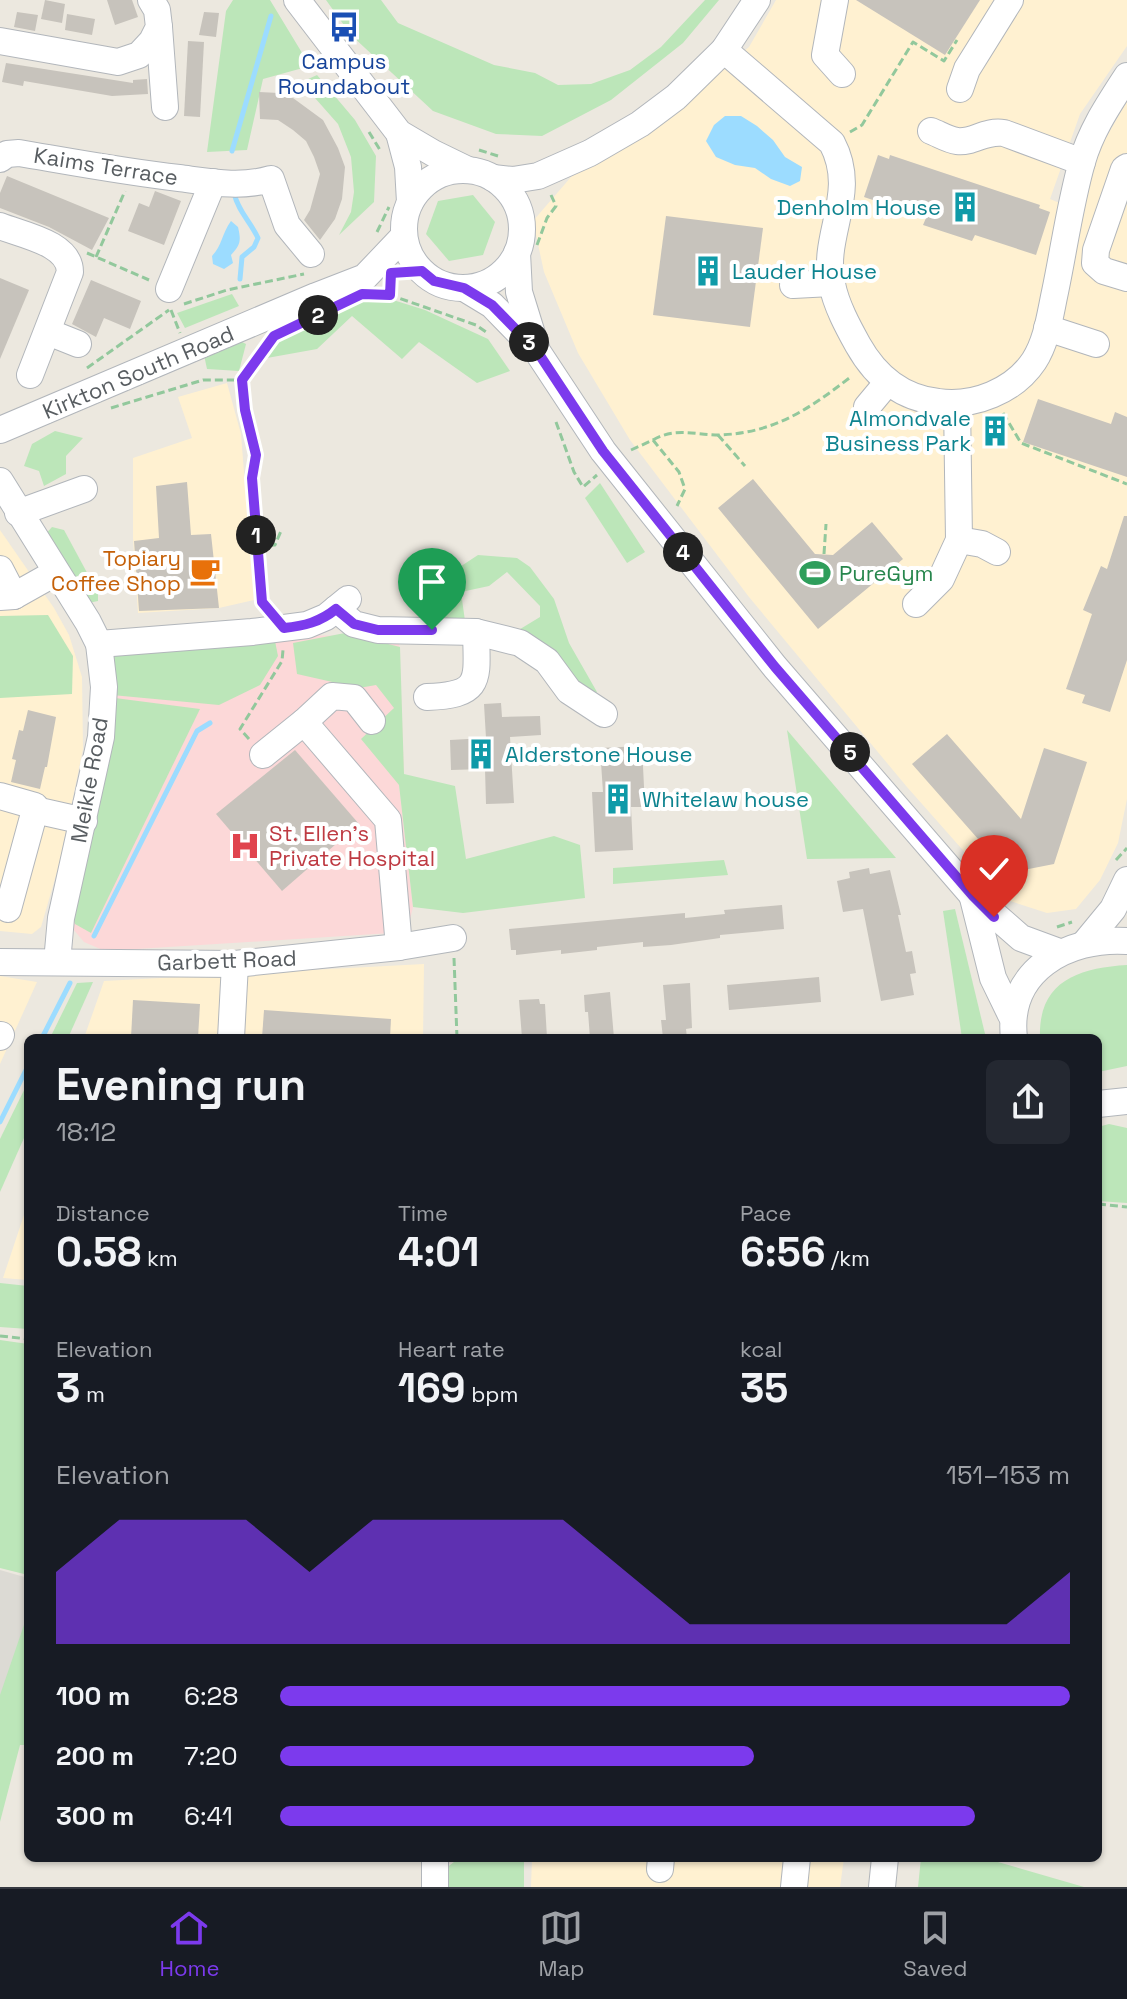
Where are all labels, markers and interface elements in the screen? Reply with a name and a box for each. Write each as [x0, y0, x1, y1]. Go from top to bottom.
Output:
bus stop icon: Campus Roundabout [327, 10, 361, 44]
place label: Campus Roundabout [278, 47, 410, 100]
street label: Kaims Terrace [32, 141, 180, 191]
building icon: Denholm House [948, 190, 982, 224]
place label: Denholm House [777, 193, 941, 221]
building icon: Lauder House [691, 254, 725, 288]
place label: Lauder House [732, 257, 877, 285]
pin: 2 [298, 295, 338, 335]
text: 2 [311, 301, 325, 329]
street label: Kirkton South Road [38, 319, 238, 425]
pin: 3 [509, 322, 549, 362]
text: 3 [522, 328, 536, 356]
place label: Almondvale Business Park [825, 404, 971, 457]
building icon: Almondvale Business Park [978, 414, 1012, 448]
pin: 1 [236, 515, 276, 555]
text: 1 [251, 521, 261, 549]
pin: 4 [663, 532, 703, 572]
text: 4 [676, 538, 690, 566]
place label: Topiary Coffee Shop [51, 544, 181, 597]
pin [398, 548, 466, 630]
cafe icon: Topiary Coffee Shop [188, 554, 222, 588]
sports icon: PureGym [798, 556, 832, 590]
place label: PureGym [839, 559, 934, 587]
icon: arrive [410, 560, 454, 604]
street label: Meikle Road [64, 715, 114, 845]
pin: 5 [830, 732, 870, 772]
building icon: Alderstone House [464, 737, 498, 771]
text: 5 [843, 738, 857, 766]
place label: Alderstone House [505, 740, 692, 768]
building icon: Whitelaw house [601, 782, 635, 816]
place label: Whitelaw house [642, 785, 809, 813]
place label: St. Ellen’s Private Hospital [269, 819, 435, 872]
hospital icon: St. Ellen’s Private Hospital [228, 829, 262, 863]
pin [960, 835, 1028, 917]
icon: check [972, 847, 1016, 891]
street label: Garbett Road [157, 944, 297, 976]
text: Evening run [56, 1057, 306, 1113]
button: share [986, 1060, 1070, 1144]
text: 18:12 [56, 1115, 116, 1149]
text: Distance [56, 1199, 150, 1227]
text: Time [398, 1199, 448, 1227]
text: Pace [740, 1199, 792, 1227]
text: 0.58 [56, 1227, 141, 1278]
text: 4:01 [398, 1227, 479, 1278]
text: 6:56 [740, 1227, 825, 1278]
text: km [141, 1244, 178, 1272]
text: /km [825, 1244, 870, 1272]
text: Elevation [56, 1335, 152, 1363]
text: Heart rate [398, 1335, 505, 1363]
text: kcal [740, 1335, 782, 1363]
text: 3 [56, 1363, 80, 1414]
text: 169 [398, 1363, 466, 1414]
text: 35 [740, 1363, 788, 1414]
text: m [80, 1380, 105, 1408]
text: bpm [466, 1380, 518, 1408]
text: Elevation [56, 1458, 170, 1492]
text: 151–153 m [946, 1458, 1070, 1492]
text: 100 m [56, 1679, 130, 1713]
text: 6:28 [184, 1679, 238, 1713]
text: 200 m [56, 1739, 134, 1773]
text: 7:20 [184, 1739, 238, 1773]
text: 300 m [56, 1799, 134, 1833]
text: 6:41 [184, 1799, 233, 1833]
tab: Home [160, 1906, 219, 1982]
tab: Map [538, 1906, 584, 1982]
tab: Saved [903, 1906, 968, 1982]

